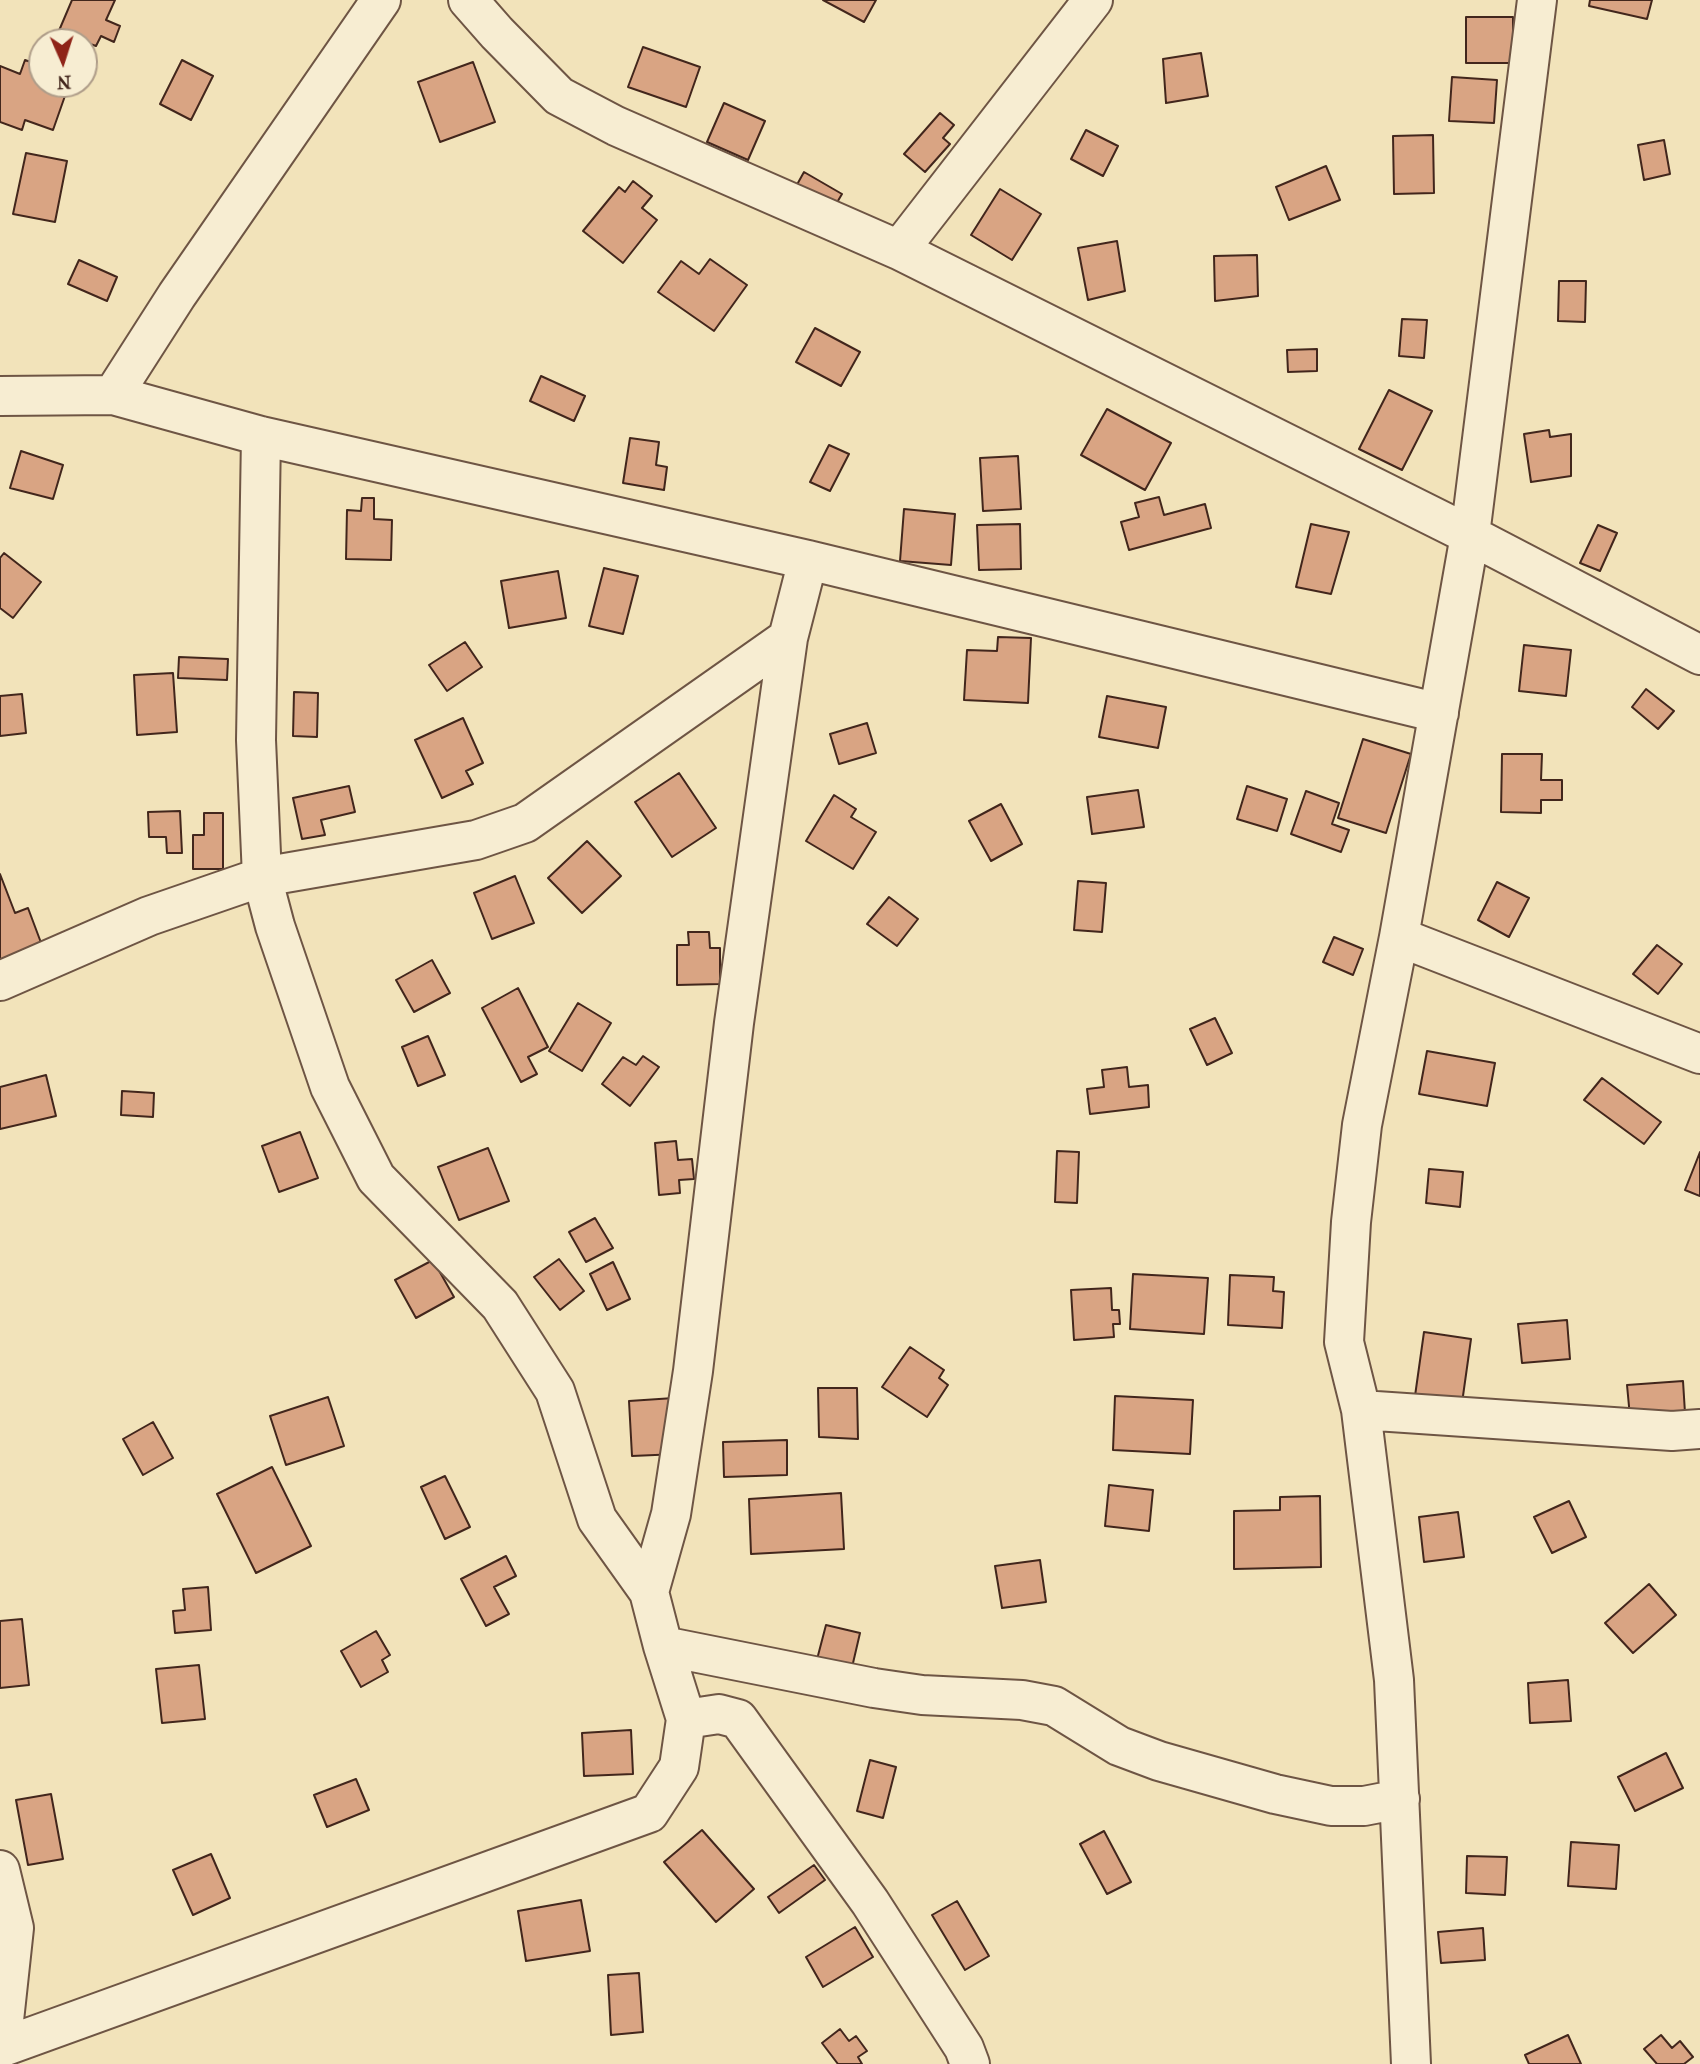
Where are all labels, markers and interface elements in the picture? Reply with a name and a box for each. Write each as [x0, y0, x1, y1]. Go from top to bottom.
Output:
north arrow [28, 28, 98, 98]
text: N [56, 71, 72, 93]

